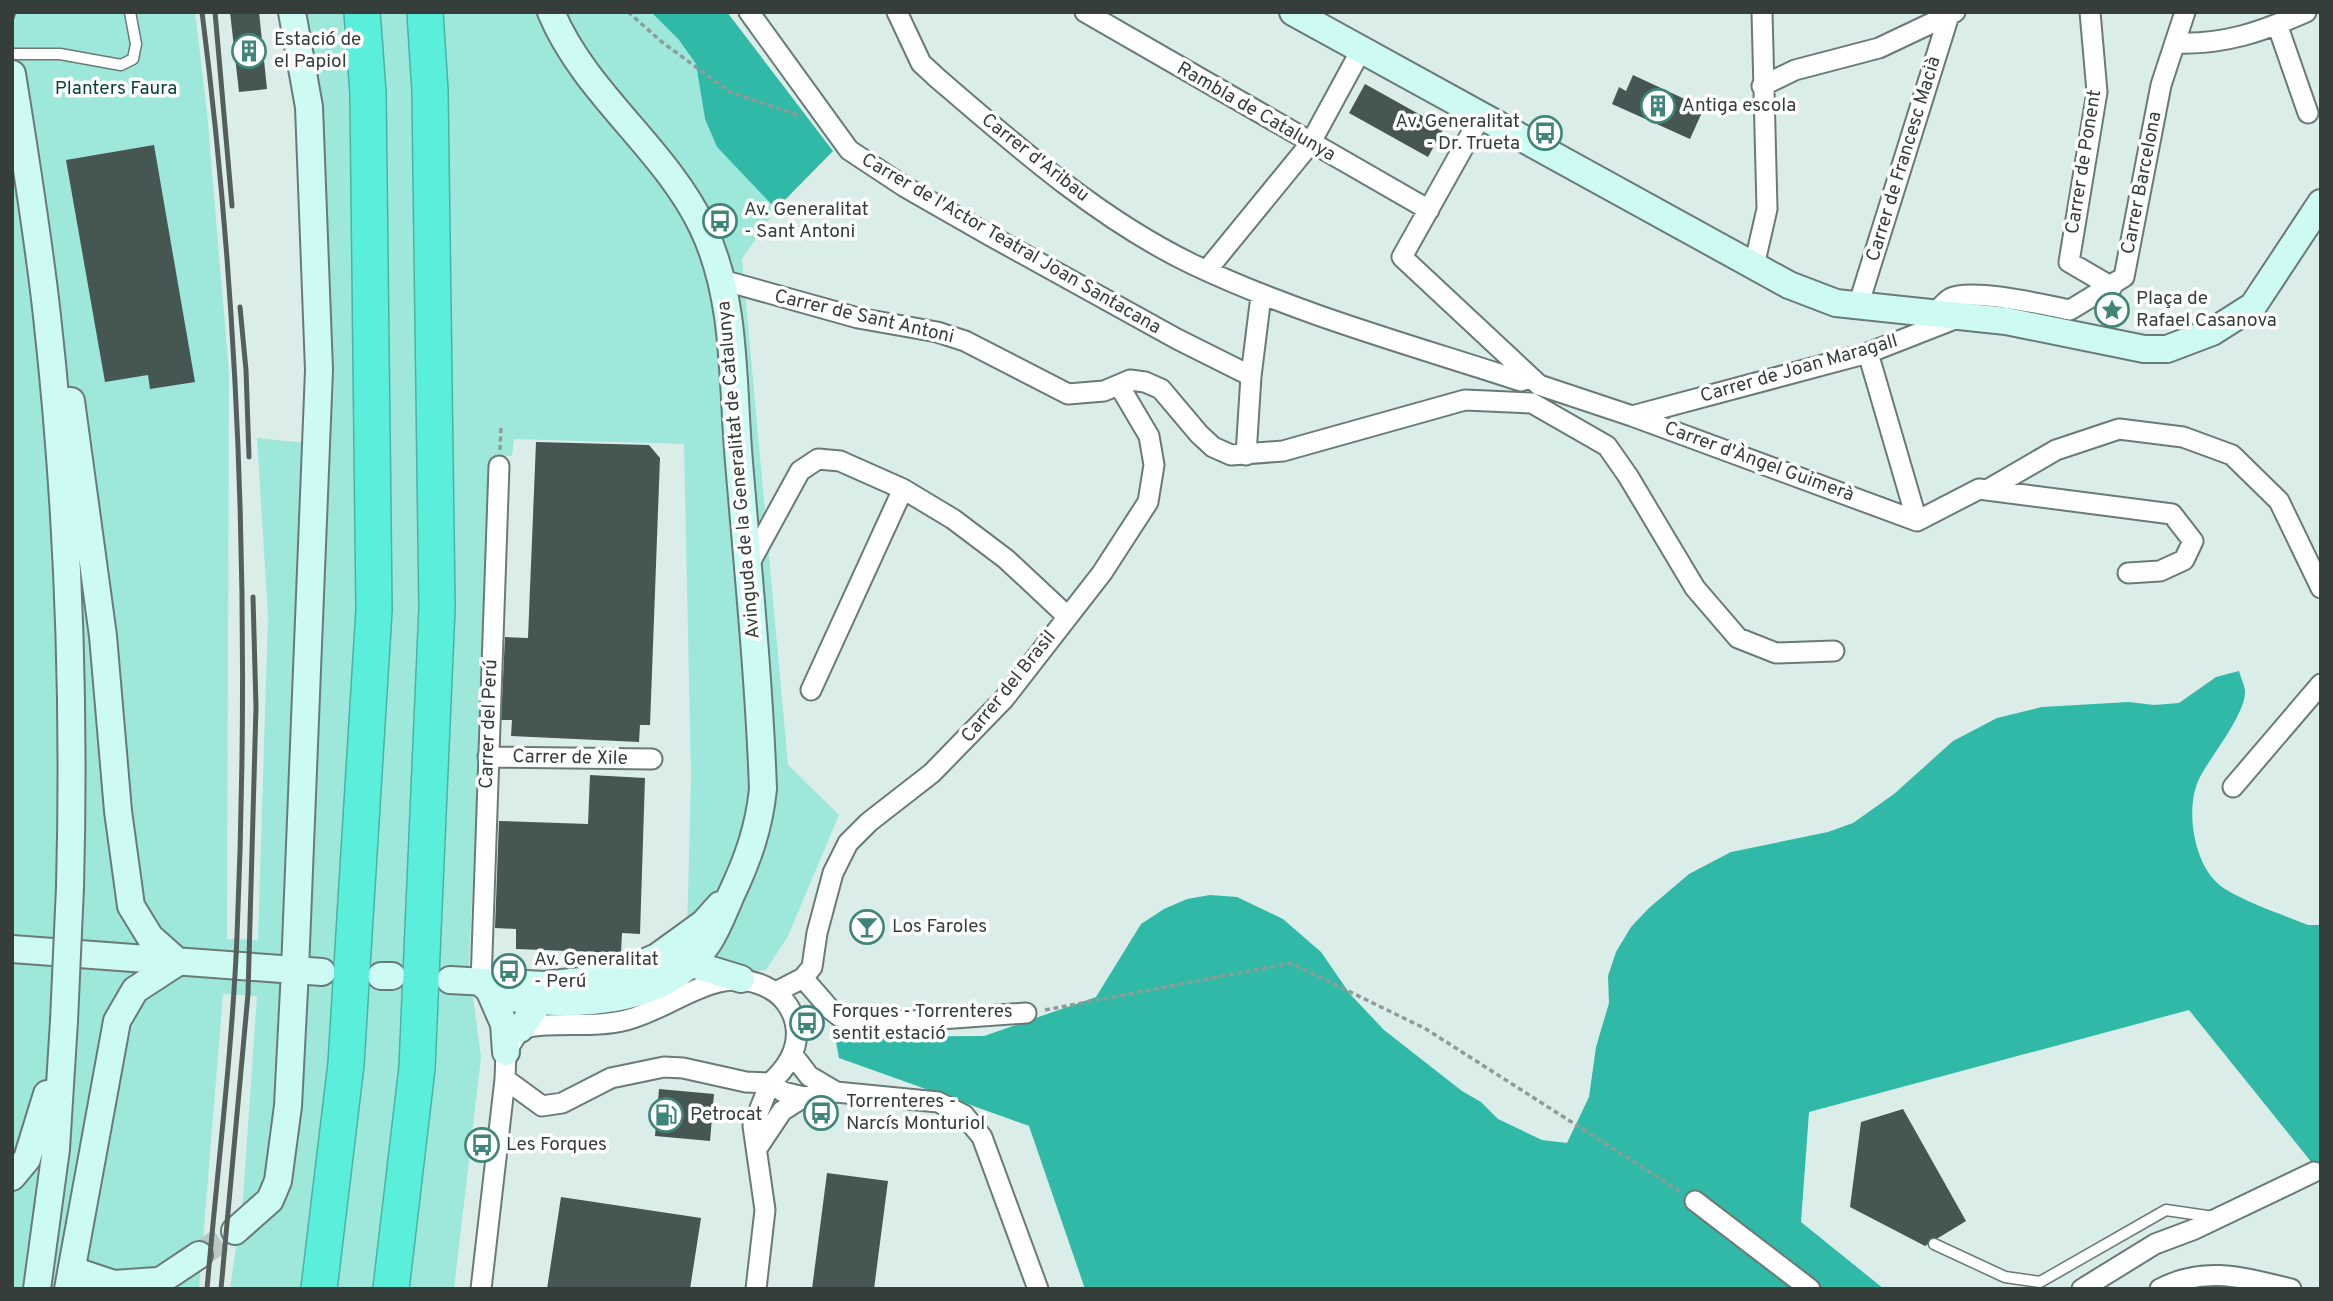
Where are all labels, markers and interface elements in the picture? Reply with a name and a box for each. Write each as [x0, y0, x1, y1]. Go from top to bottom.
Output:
place label: Estació de el Papiol [274, 28, 361, 74]
building icon: Estació de el Papiol [230, 32, 268, 70]
street label: Carrer de Francesc Macià [1861, 53, 1947, 265]
street label: Rambla de Catalunya [1172, 57, 1340, 167]
park label: Planters Faura [55, 77, 177, 101]
building icon: Antiga escola [1639, 87, 1677, 125]
street label: Carrer de Ponent [2061, 88, 2107, 236]
place label: Antiga escola [1682, 94, 1796, 118]
street label: Carrer d'Aribau [976, 108, 1094, 208]
place label: Av. Generalitat - Dr. Trueta [1395, 110, 1520, 156]
street label: Carrer Barcelona [2116, 110, 2168, 256]
bus stop icon: Av. Generalitat - Dr. Trueta [1526, 114, 1564, 152]
street label: Carrer de l'Actor Teatral Joan Santacana [857, 148, 1165, 340]
place label: Av. Generalitat - Sant Antoni [744, 198, 869, 244]
bus stop icon: Av. Generalitat - Sant Antoni [701, 202, 739, 240]
street label: Carrer de Sant Antoni [772, 285, 956, 349]
place label: Plaça de Rafael Casanova [2136, 287, 2277, 333]
place icon: Plaça de Rafael Casanova [2093, 291, 2131, 329]
street label: Avinguda de la Generalitat de Catalunya [712, 300, 766, 640]
street label: Carrer de Joan Maragall [1698, 329, 1900, 409]
street label: Carrer d'Àngel Guimerà [1661, 416, 1858, 508]
street label: Carrer del Brasil [956, 626, 1062, 748]
street label: Carrer del Perú [475, 659, 503, 789]
street label: Carrer de Xile [512, 745, 628, 771]
bar icon: Los Faroles [848, 908, 886, 946]
place label: Los Faroles [892, 915, 987, 939]
place label: Av. Generalitat - Perú [534, 948, 659, 994]
bus stop icon: Av. Generalitat - Perú [490, 952, 528, 990]
place label: Forques - Torrenteres sentit estació [832, 1000, 1013, 1046]
bus stop icon: Forques - Torrenteres sentit estació [788, 1004, 826, 1042]
place label: Torrenteres - Narcís Monturiol [846, 1090, 985, 1136]
bus stop icon: Torrenteres - Narcís Monturiol [802, 1094, 840, 1132]
fuel station icon: Petrocat [647, 1096, 685, 1134]
place label: Petrocat [690, 1103, 763, 1127]
bus stop icon: Les Forques [463, 1126, 501, 1164]
place label: Les Forques [506, 1133, 607, 1157]

